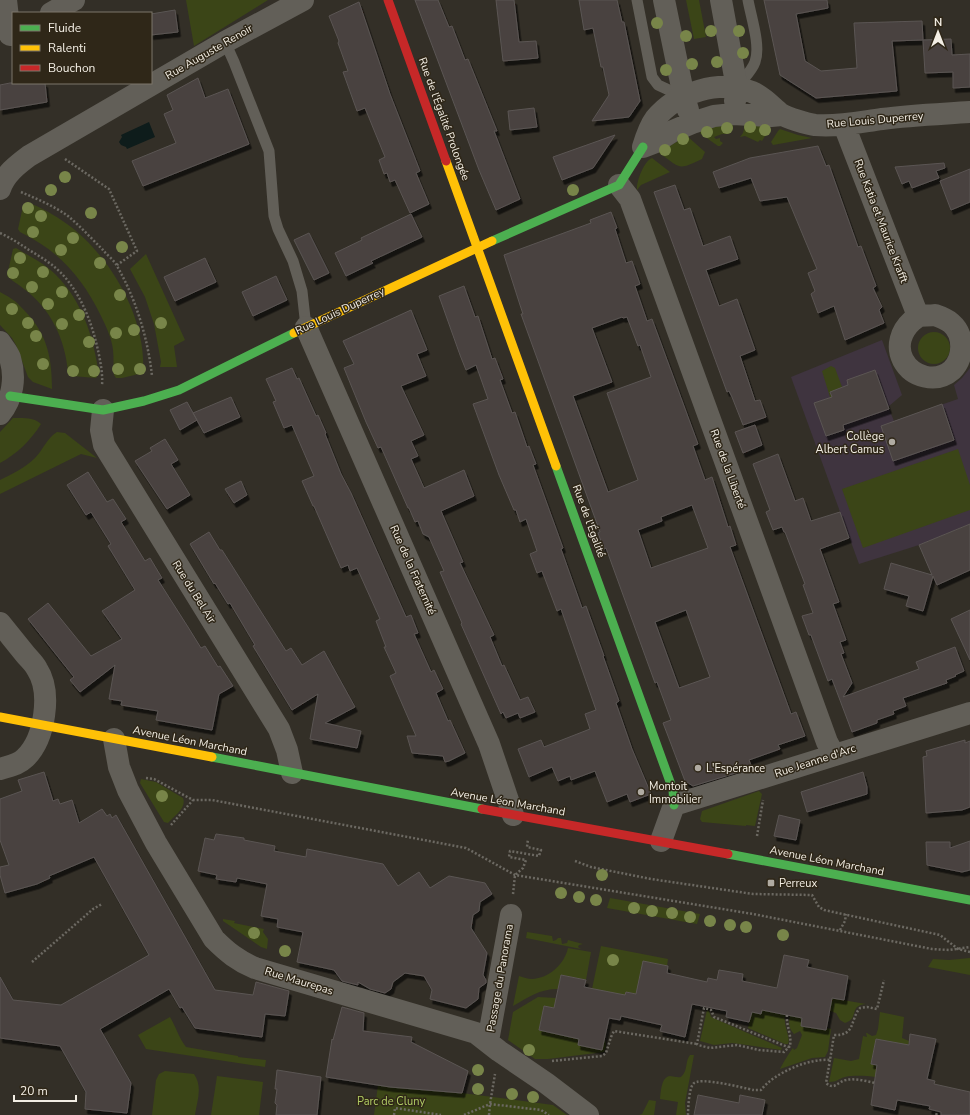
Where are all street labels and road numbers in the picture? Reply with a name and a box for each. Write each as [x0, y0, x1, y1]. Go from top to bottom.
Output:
street label: Rue Auguste Renoir [163, 21, 256, 83]
street label: Rue de l'Égalité Prolongée [415, 55, 474, 183]
street label: Rue Louis Duperrey [826, 108, 924, 132]
street label: Rue Katia et Maurice Krafft [850, 157, 912, 285]
street label: Rue Louis Duperrey [293, 284, 387, 338]
street label: Rue de la Liberté [707, 427, 749, 511]
street label: Rue de l'Égalité [569, 482, 610, 560]
street label: Rue de la Fraternité [386, 523, 440, 617]
street label: Rue du Bel Air [169, 558, 219, 626]
street label: Avenue Léon Marchand [132, 723, 248, 759]
street label: Rue Jeanne d'Arc [773, 741, 857, 781]
street label: Avenue Léon Marchand [449, 785, 567, 819]
street label: Avenue Léon Marchand [769, 843, 885, 879]
street label: Passage du Panorama [483, 923, 517, 1033]
street label: Rue Maurepas [263, 963, 335, 999]

